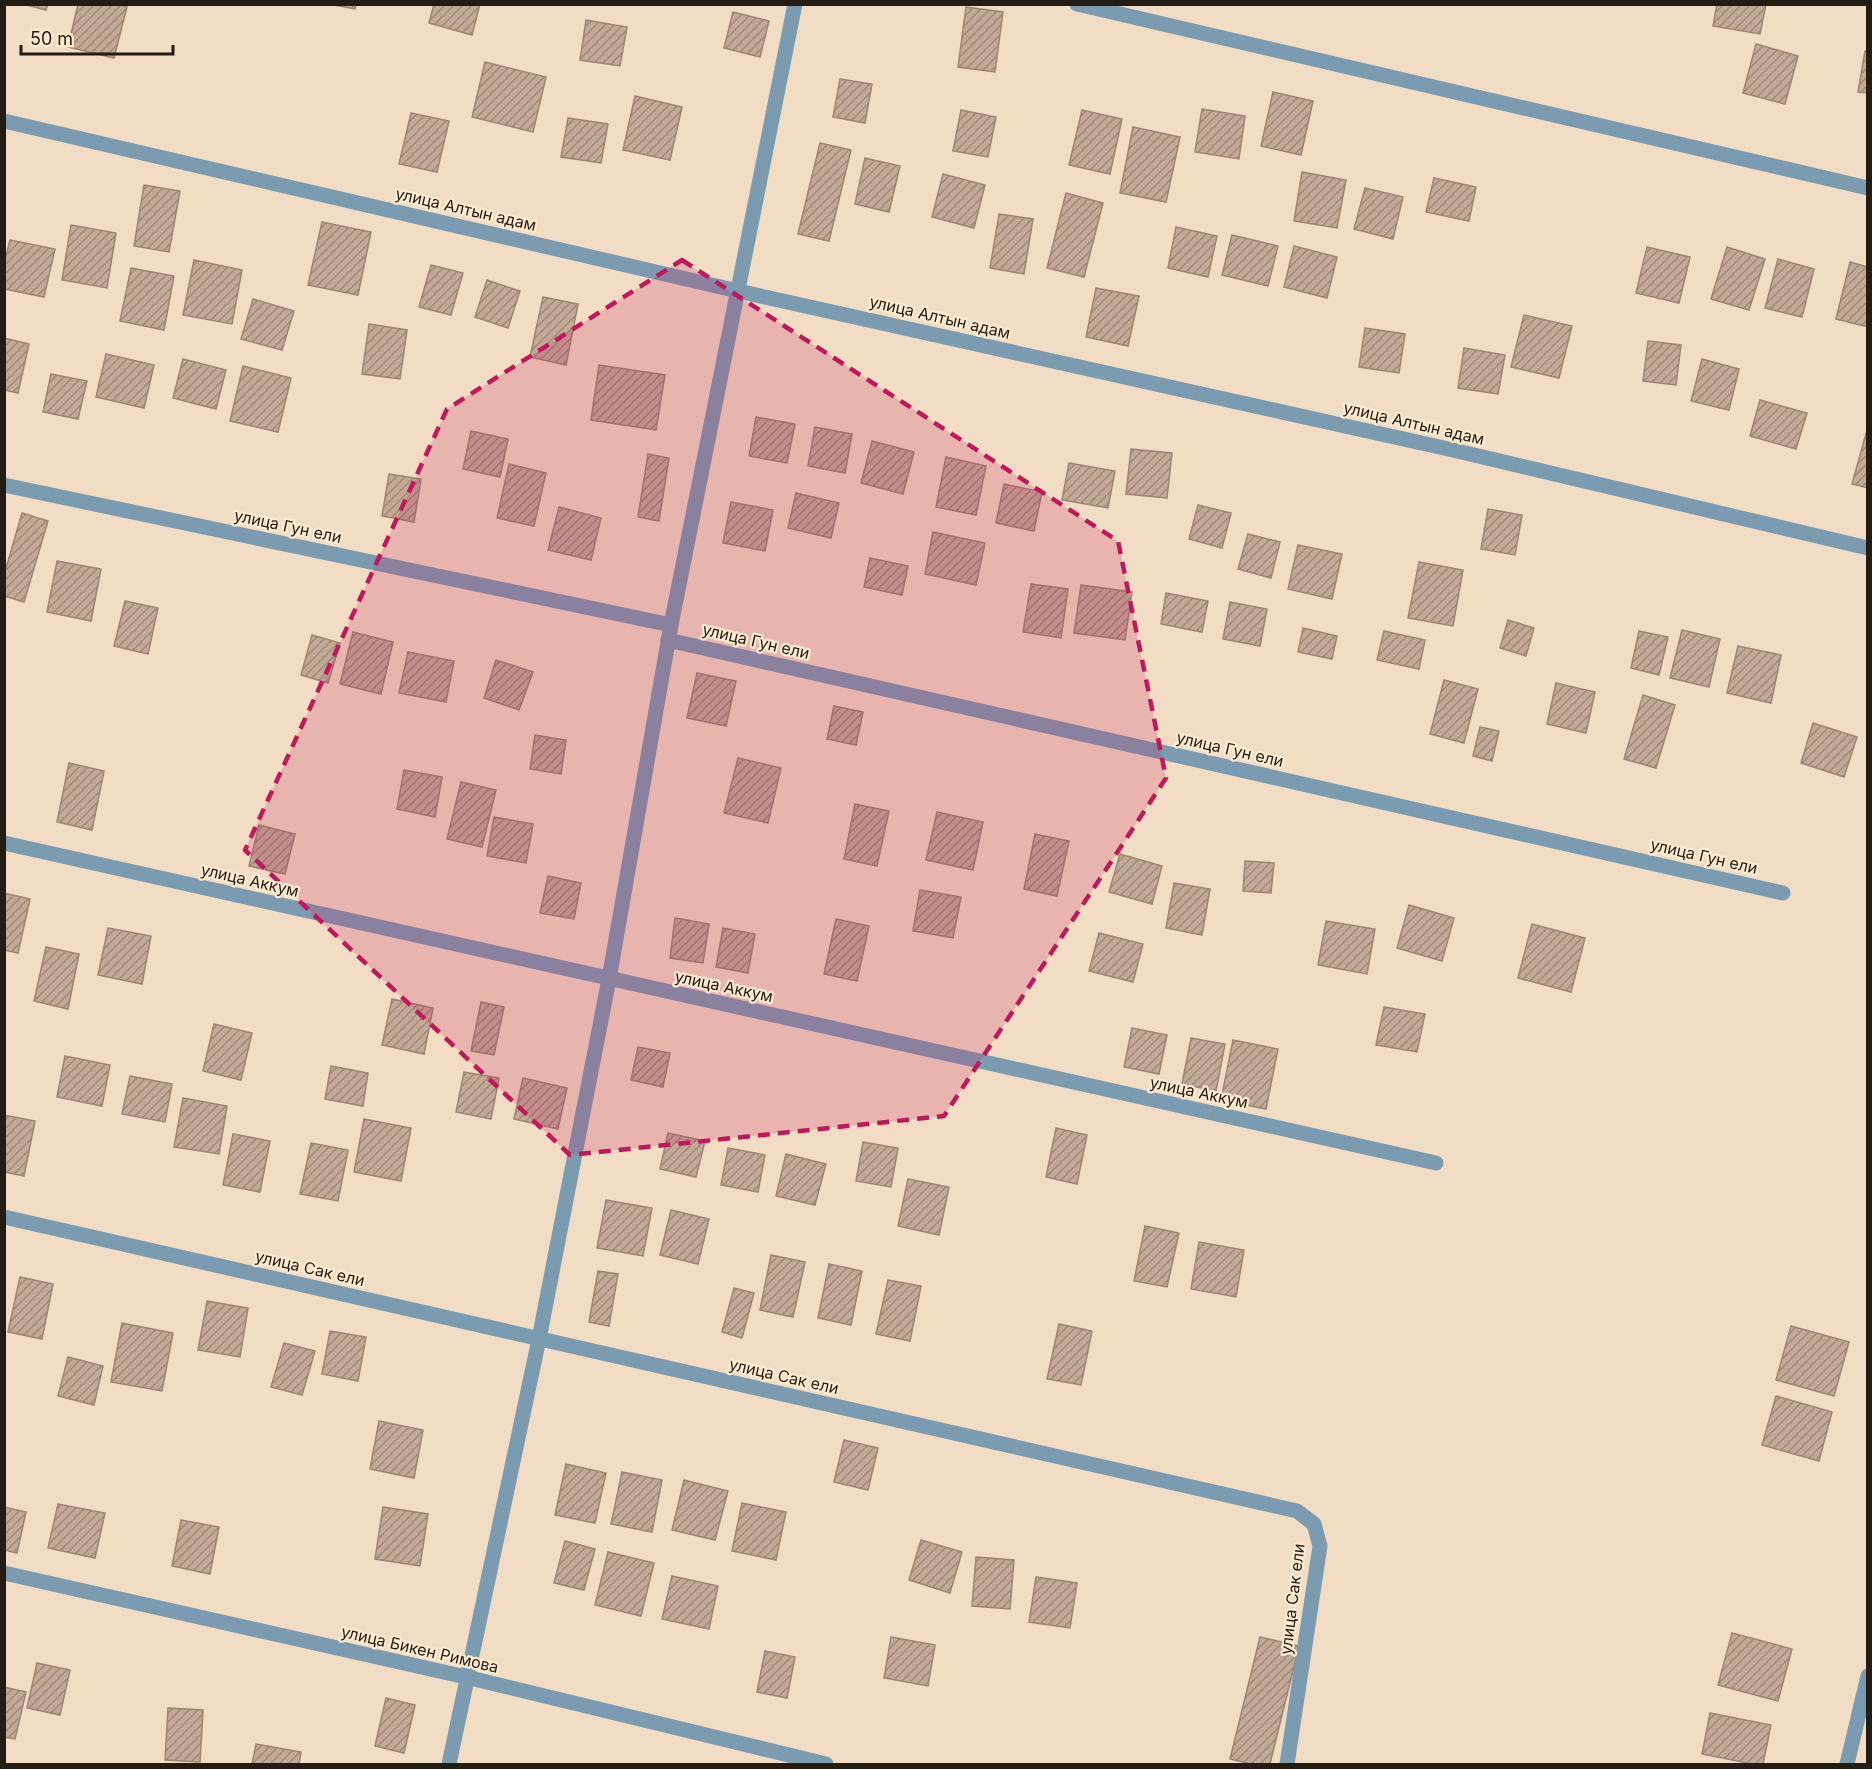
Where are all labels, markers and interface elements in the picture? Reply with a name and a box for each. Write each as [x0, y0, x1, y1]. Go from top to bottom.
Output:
scale bar [21, 18, 172, 56]
text: 50 m [30, 28, 73, 49]
street label: улица Алтын адам [394, 183, 538, 235]
street label: улица Алтын адам [868, 291, 1012, 343]
street label: улица Алтын адам [1342, 397, 1486, 449]
street label: улица Гун ели [233, 505, 343, 547]
street label: улица Гун ели [701, 619, 811, 663]
street label: улица Гун ели [1175, 727, 1285, 771]
street label: улица Гун ели [1649, 834, 1759, 878]
street label: улица Аккум [199, 859, 301, 901]
street label: улица Аккум [673, 966, 775, 1006]
street label: улица Аккум [1148, 1072, 1250, 1112]
street label: улица Сак ели [253, 1246, 367, 1290]
street label: улица Сак ели [727, 1354, 841, 1398]
street label: улица Сак ели [1275, 1542, 1309, 1656]
street label: улица Бикен Римова [339, 1621, 501, 1677]

